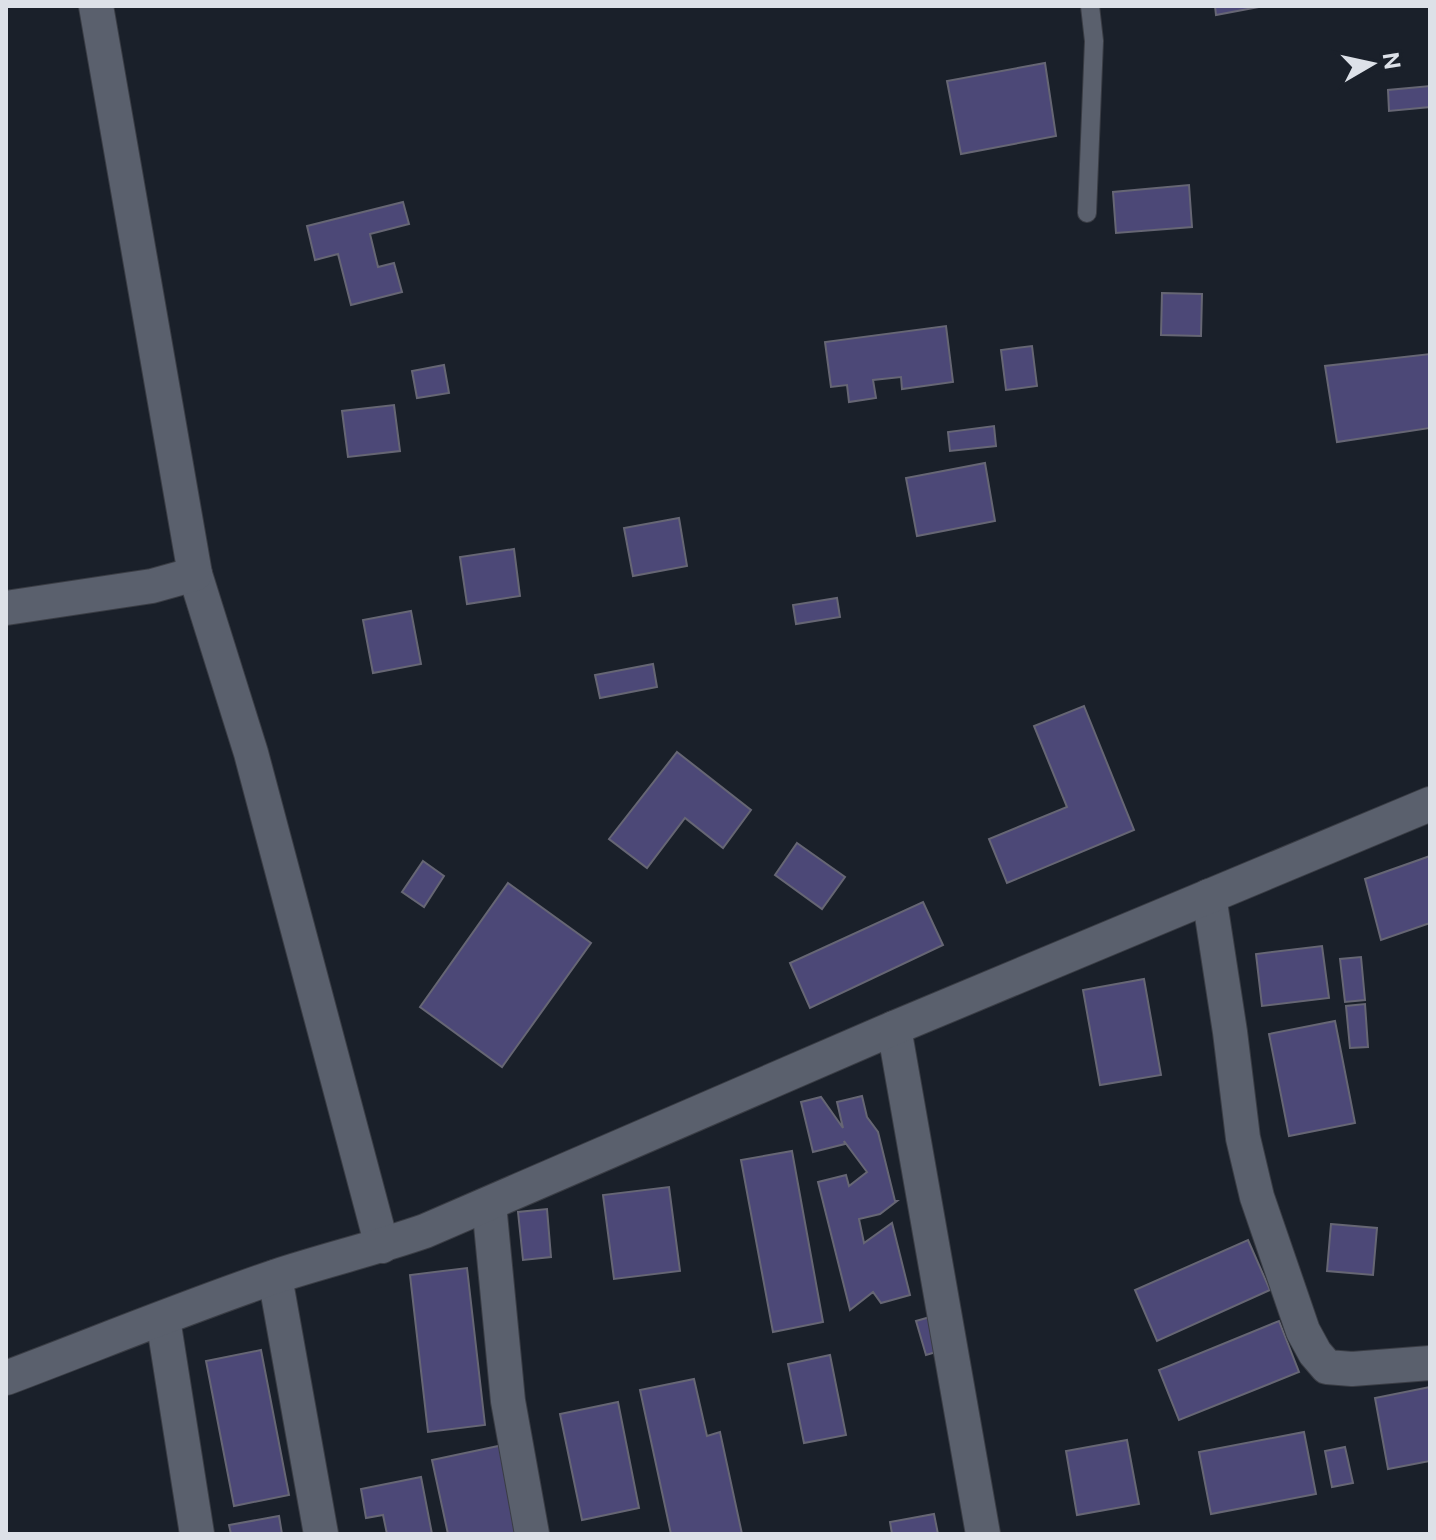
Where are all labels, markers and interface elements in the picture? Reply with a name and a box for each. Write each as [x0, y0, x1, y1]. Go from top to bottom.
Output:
north arrow [1332, 24, 1412, 104]
text: N [1378, 50, 1406, 71]

